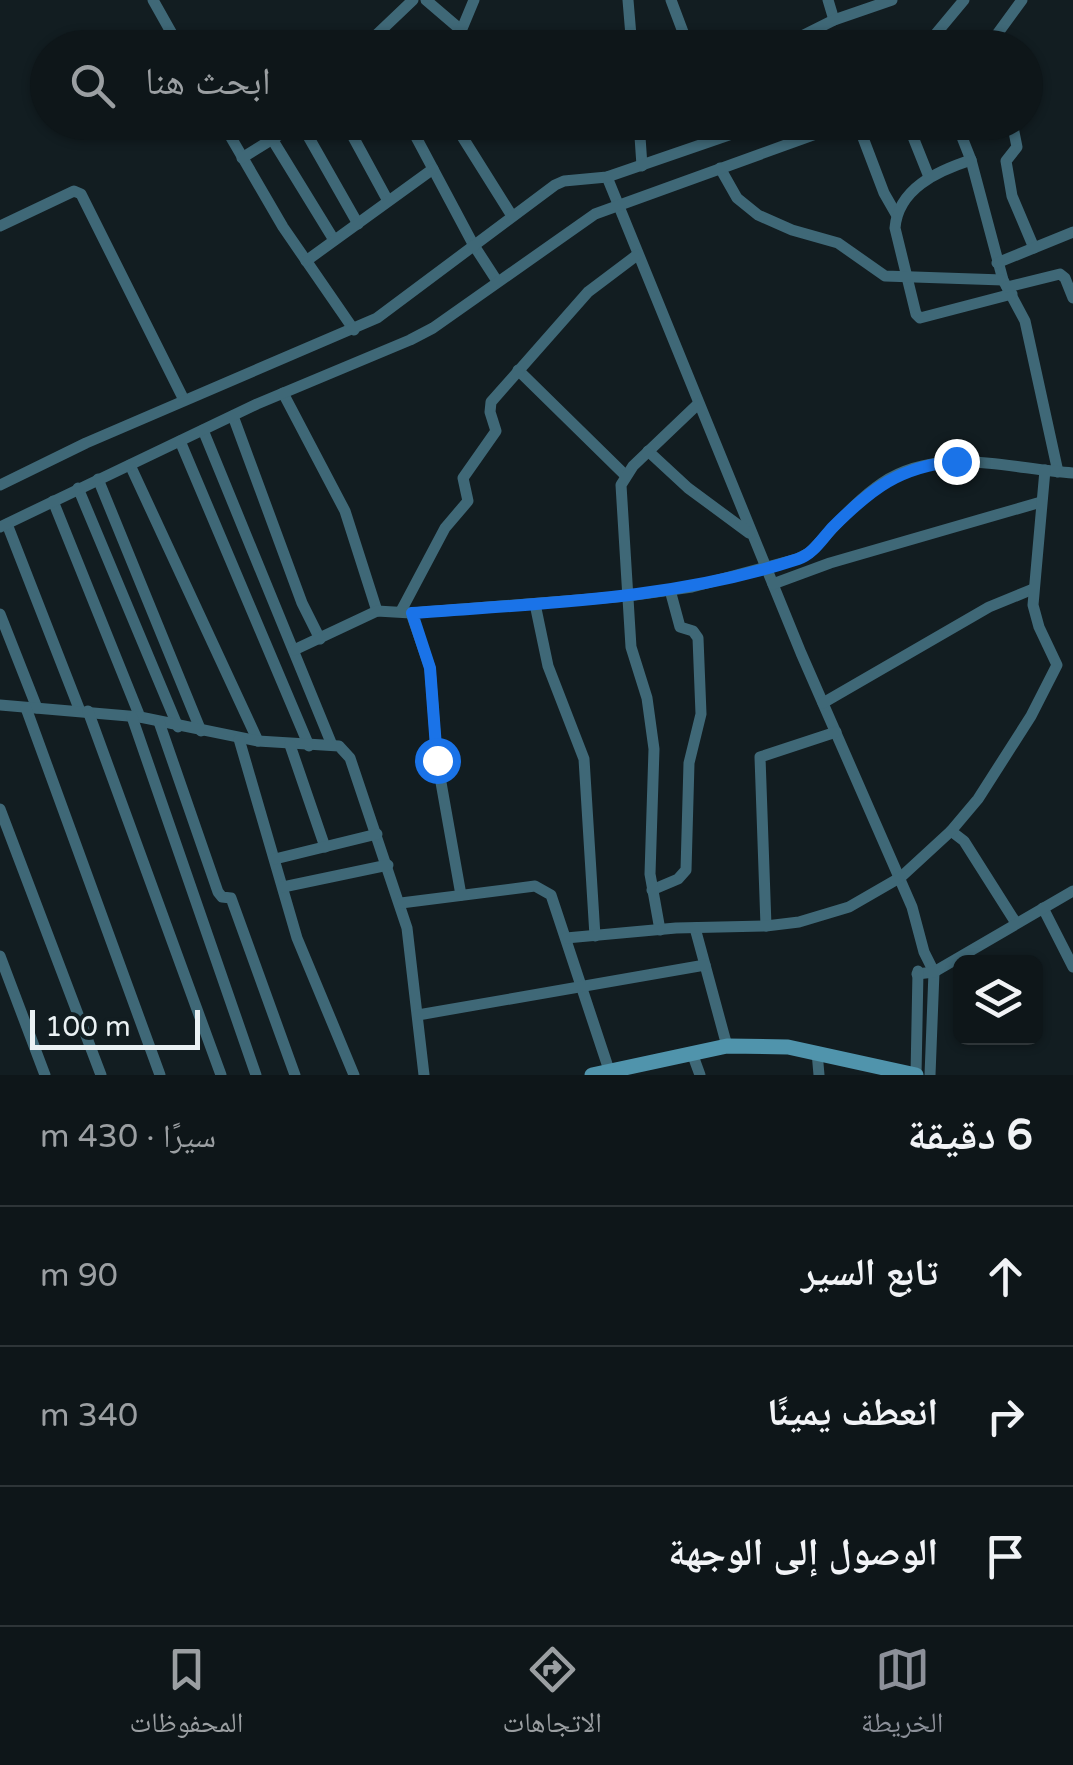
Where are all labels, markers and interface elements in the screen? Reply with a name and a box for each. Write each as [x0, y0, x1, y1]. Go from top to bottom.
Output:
search box [30, 30, 1043, 140]
icon: search [65, 58, 120, 113]
text: ابحث هنا [145, 59, 271, 105]
route end [934, 439, 980, 485]
route start [415, 738, 461, 784]
map controls [953, 955, 1043, 1045]
button: layers [953, 955, 1043, 1045]
scale bar [30, 1005, 200, 1050]
text: 100 m [45, 1010, 131, 1044]
text: 6 دقيقة [907, 1110, 1033, 1161]
text: سيرًا · 430 m [40, 1118, 216, 1156]
icon: ahead [978, 1249, 1033, 1304]
text: تابع السير [801, 1250, 938, 1296]
text: 90 m [40, 1257, 118, 1295]
icon: right [978, 1389, 1033, 1444]
text: انعطف يمينًا [767, 1390, 938, 1436]
text: 340 m [40, 1397, 138, 1435]
icon: arrive [978, 1529, 1033, 1584]
text: الوصول إلى الوجهة [668, 1530, 938, 1576]
tab: المحفوظات [130, 1642, 243, 1750]
tab: الاتجاهات [503, 1642, 602, 1750]
tab: الخريطة [861, 1642, 943, 1750]

